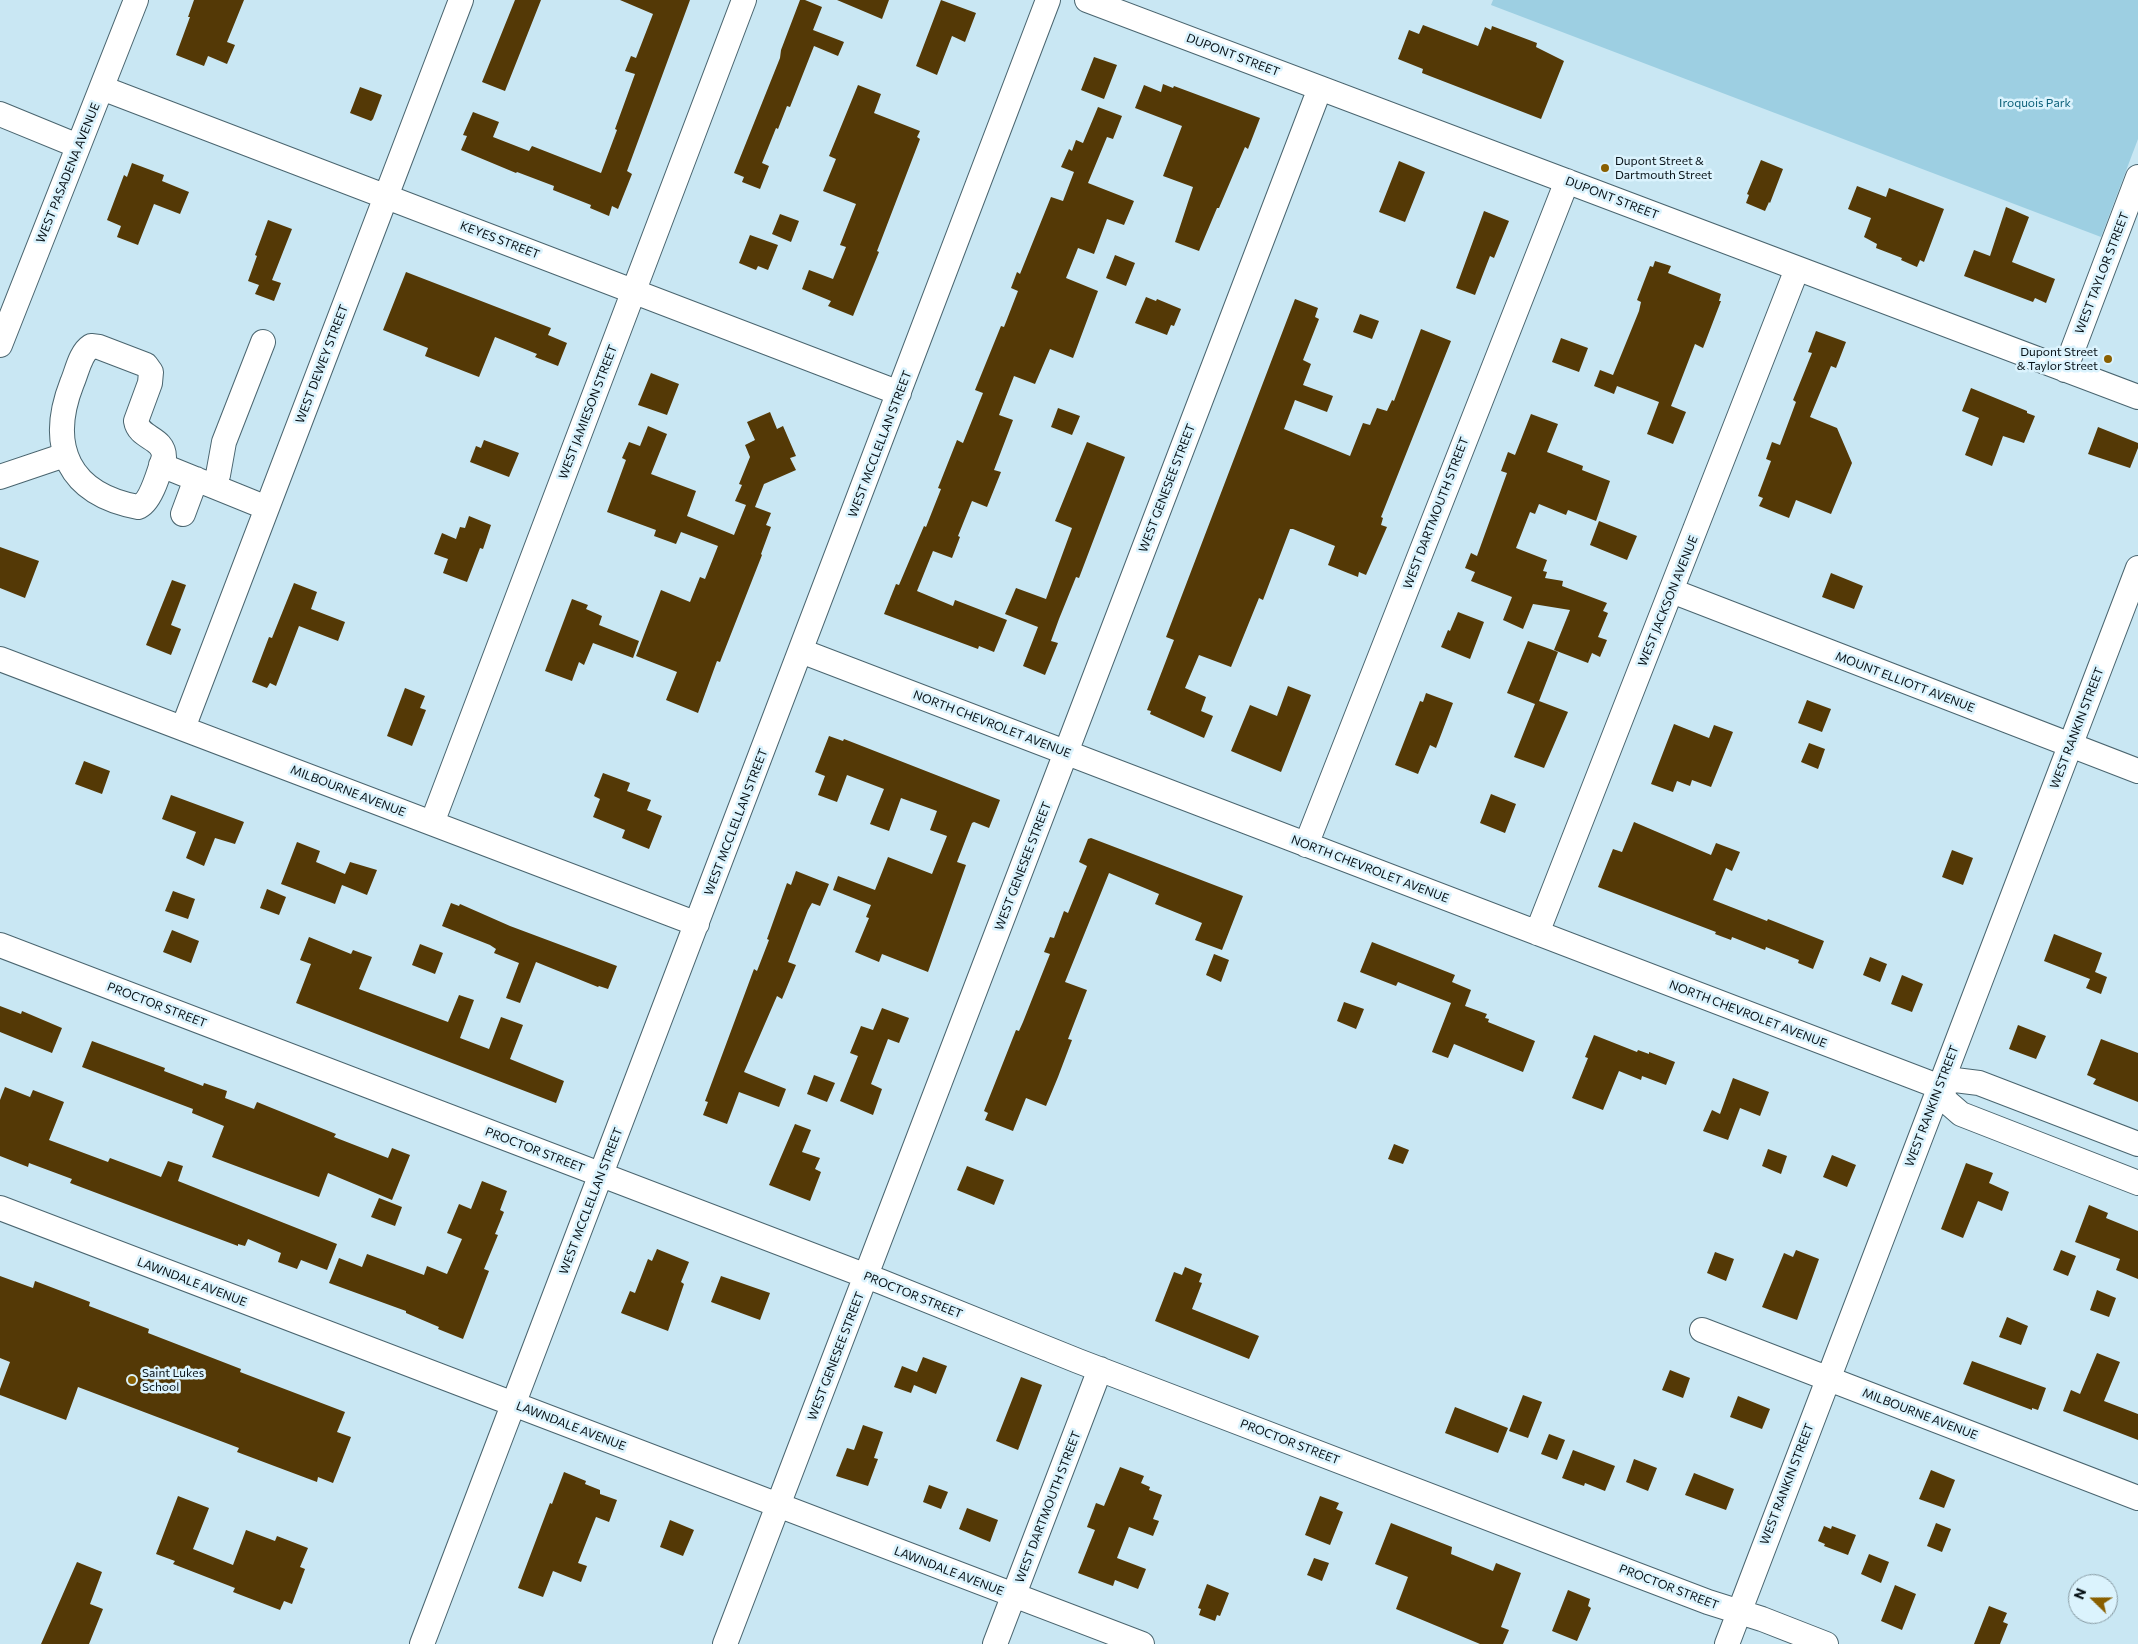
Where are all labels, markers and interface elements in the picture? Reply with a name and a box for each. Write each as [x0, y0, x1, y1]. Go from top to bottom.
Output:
street label: DUPONT STREET [1184, 31, 1282, 79]
park label: Iroquois Park [1999, 96, 2071, 110]
street label: WEST PASADENA AVENUE [33, 101, 103, 245]
place label: Dupont Street & Dartmouth Street [1615, 154, 1712, 182]
marker: Dupont Street & Dartmouth Street [1599, 162, 1611, 174]
street label: DUPONT STREET [1563, 174, 1661, 222]
street label: WEST TAYLOR STREET [2072, 210, 2132, 336]
street label: KEYES STREET [458, 218, 542, 262]
street label: WEST DEWEY STREET [293, 302, 351, 426]
street label: WEST JAMIESON STREET [556, 343, 620, 481]
place label: Dupont Street & Taylor Street [2017, 345, 2098, 373]
marker: Dupont Street & Taylor Street [2102, 353, 2114, 365]
street label: WEST MCCLELLAN STREET [845, 369, 915, 519]
street label: WEST GENESEE STREET [1136, 422, 1198, 554]
street label: WEST DARTMOUTH STREET [1400, 435, 1472, 591]
street label: WEST JACKSON AVENUE [1635, 533, 1701, 669]
street label: MOUNT ELLIOTT AVENUE [1833, 649, 1977, 715]
street label: WEST RANKIN STREET [2047, 665, 2107, 791]
street label: NORTH CHEVROLET AVENUE [911, 687, 1073, 761]
street label: WEST MCCLELLAN STREET [701, 747, 771, 897]
street label: MILBOURNE AVENUE [288, 762, 408, 820]
street label: WEST GENESEE STREET [992, 800, 1054, 932]
street label: NORTH CHEVROLET AVENUE [1289, 832, 1451, 906]
street label: NORTH CHEVROLET AVENUE [1667, 977, 1829, 1051]
street label: PROCTOR STREET [105, 979, 209, 1031]
street label: WEST RANKIN STREET [1902, 1043, 1962, 1169]
street label: PROCTOR STREET [483, 1124, 587, 1176]
street label: WEST MCCLELLAN STREET [556, 1126, 626, 1276]
street label: LAWNDALE AVENUE [135, 1254, 249, 1310]
street label: PROCTOR STREET [861, 1269, 965, 1321]
street label: WEST GENESEE STREET [805, 1290, 867, 1422]
place label: Saint Lukes School [142, 1366, 204, 1394]
marker: Saint Lukes School [126, 1374, 138, 1386]
street label: MILBOURNE AVENUE [1860, 1385, 1980, 1443]
street label: LAWNDALE AVENUE [514, 1398, 628, 1454]
street label: PROCTOR STREET [1238, 1416, 1342, 1468]
street label: WEST RANKIN STREET [1757, 1421, 1817, 1547]
street label: WEST DARTMOUTH STREET [1012, 1429, 1084, 1585]
street label: LAWNDALE AVENUE [892, 1543, 1006, 1599]
street label: PROCTOR STREET [1617, 1561, 1721, 1613]
north arrow [2068, 1574, 2118, 1624]
text: N [2070, 1586, 2089, 1602]

